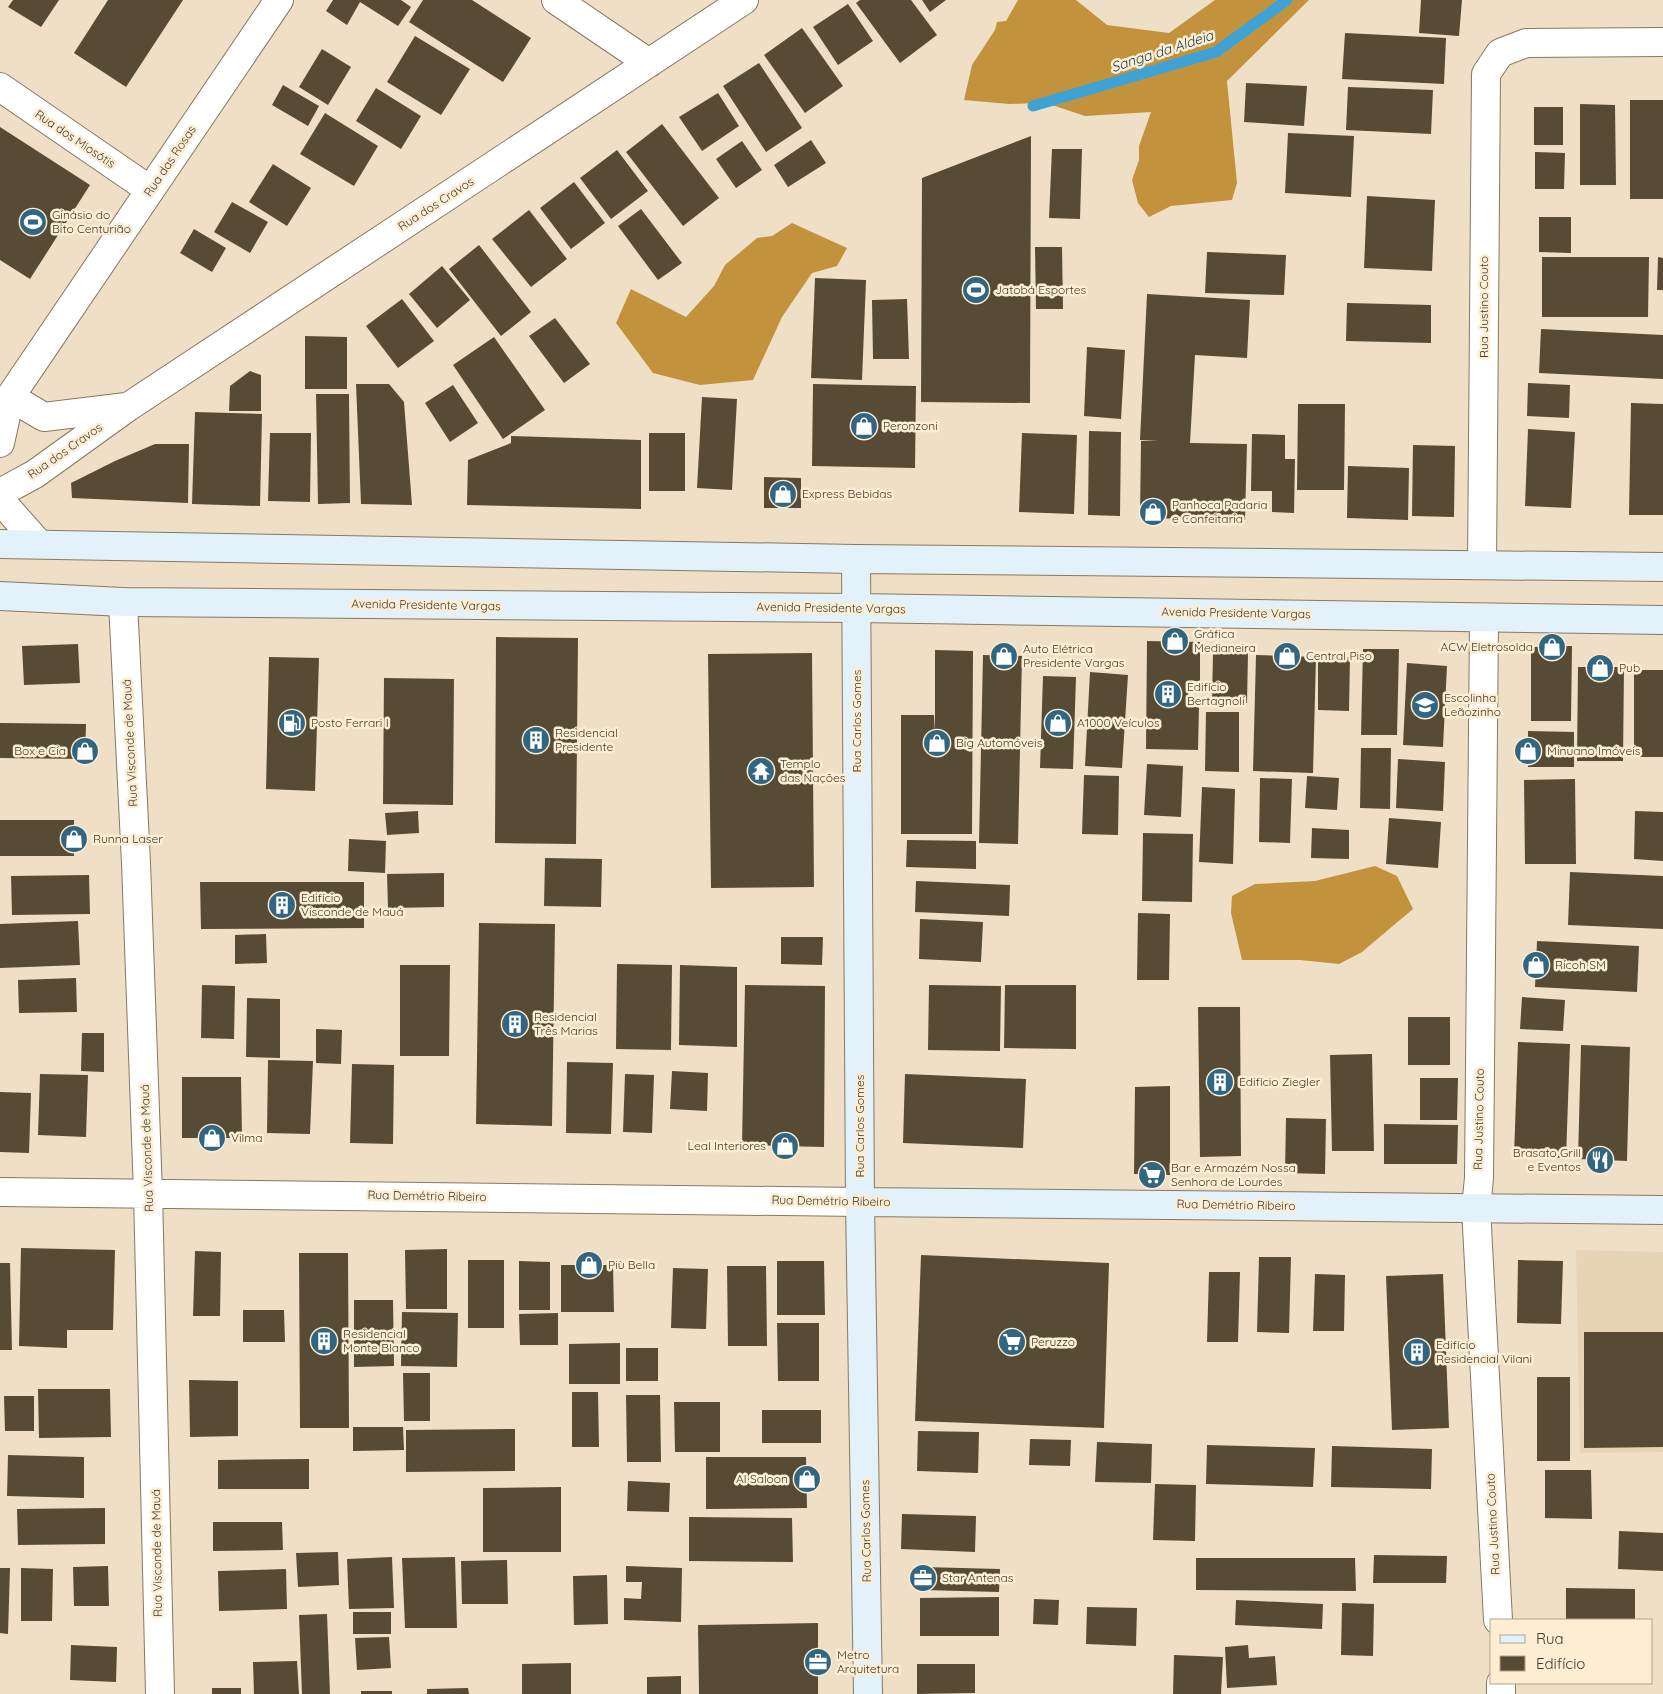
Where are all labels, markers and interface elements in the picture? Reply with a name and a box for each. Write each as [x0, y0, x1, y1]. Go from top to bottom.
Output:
water label: Sanga da Aldeia [1109, 26, 1217, 76]
street label: Rua dos Miosótis [32, 106, 119, 171]
street label: Rua das Rosas [140, 122, 199, 199]
street label: Rua dos Cravos [395, 173, 477, 234]
sports icon: Ginásio do Bito Centurião [18, 207, 48, 237]
place label: Ginásio do Bito Centurião [52, 207, 131, 236]
street label: Rua Justino Couto [1476, 256, 1491, 358]
sports icon: Jatobá Esportes [961, 275, 991, 305]
place label: Jatobá Esportes [995, 282, 1087, 297]
shop icon: Peronzoni [849, 411, 879, 441]
place label: Peronzoni [883, 418, 938, 433]
street label: Rua dos Cravos [25, 419, 105, 482]
shop icon: Express Bebidas [768, 479, 798, 509]
place label: Express Bebidas [802, 486, 893, 501]
shop icon: Panhoca Padaria e Confeitaria [1138, 497, 1168, 527]
place label: Panhoca Padaria e Confeitaria [1172, 497, 1268, 526]
street label: Avenida Presidente Vargas [351, 596, 501, 613]
street label: Avenida Presidente Vargas [756, 599, 906, 616]
street label: Avenida Presidente Vargas [1161, 604, 1311, 621]
shop icon: Gráfica Medianeira [1160, 626, 1190, 656]
place label: Gráfica Medianeira [1194, 626, 1256, 655]
shop icon: ACW Eletrosolda [1537, 632, 1567, 662]
place label: ACW Eletrosolda [1441, 639, 1533, 654]
shop icon: Auto Elétrica Presidente Vargas [989, 641, 1019, 671]
place label: Auto Elétrica Presidente Vargas [1023, 641, 1125, 670]
shop icon: Central Piso [1272, 641, 1302, 671]
place label: Central Piso [1306, 648, 1372, 663]
shop icon: Pub [1585, 653, 1615, 683]
place label: Pub [1619, 660, 1640, 675]
street label: Rua Carlos Gomes [849, 669, 864, 772]
street label: Rua Visconde de Mauá [119, 679, 140, 807]
building icon: Edifício Bertagnoli [1153, 679, 1183, 709]
place label: Edifício Bertagnoli [1187, 679, 1245, 708]
school or university icon: Escolinha Leãozinho [1410, 690, 1440, 720]
place label: Escolinha Leãozinho [1444, 690, 1501, 719]
fuel station icon: Posto Ferrari I [277, 708, 307, 738]
shop icon: A1000 Veículos [1043, 708, 1073, 738]
place label: Posto Ferrari I [311, 715, 389, 730]
place label: A1000 Veículos [1077, 715, 1160, 730]
building icon: Residencial Presidente [521, 725, 551, 755]
place label: Residencial Presidente [555, 725, 618, 754]
shop icon: Big Automóveis [922, 728, 952, 758]
place label: Big Automóveis [956, 735, 1043, 750]
shop icon: Box e Cia [70, 736, 100, 766]
shop icon: Minuano Imóveis [1513, 736, 1543, 766]
place label: Box e Cia [14, 743, 66, 758]
place label: Minuano Imóveis [1547, 743, 1641, 758]
temple icon: Templo das Nações [746, 756, 776, 786]
place label: Templo das Nações [780, 756, 846, 785]
shop icon: Runna Laser [59, 824, 89, 854]
place label: Runna Laser [93, 831, 163, 846]
building icon: Edifício Visconde de Mauá [267, 890, 297, 920]
place label: Edifício Visconde de Mauá [301, 890, 403, 919]
shop icon: Ricoh SM [1521, 950, 1551, 980]
place label: Ricoh SM [1555, 957, 1606, 972]
building icon: Residencial Três Marias [500, 1009, 530, 1039]
place label: Residencial Três Marias [534, 1009, 598, 1038]
building icon: Edifício Ziegler [1205, 1067, 1235, 1097]
street label: Rua Justino Couto [1470, 1068, 1487, 1170]
street label: Rua Carlos Gomes [852, 1074, 867, 1177]
place label: Edifício Ziegler [1239, 1074, 1321, 1089]
street label: Rua Visconde de Mauá [137, 1084, 156, 1212]
shop icon: Vilma [197, 1123, 227, 1153]
place label: Vilma [231, 1130, 263, 1145]
shop icon: Leal Interiores [770, 1131, 800, 1161]
place label: Leal Interiores [688, 1138, 766, 1153]
place label: Brasato Grill e Eventos [1513, 1145, 1581, 1174]
restaurant icon: Brasato Grill e Eventos [1585, 1145, 1615, 1175]
supermarket icon: Bar e Armazém Nossa Senhora de Lourdes [1137, 1160, 1167, 1190]
place label: Bar e Armazém Nossa Senhora de Lourdes [1171, 1160, 1296, 1189]
street label: Rua Demétrio Ribeiro [367, 1187, 487, 1204]
street label: Rua Demétrio Ribeiro [771, 1192, 891, 1209]
street label: Rua Demétrio Ribeiro [1176, 1196, 1296, 1213]
shop icon: Più Bella [574, 1250, 604, 1280]
place label: Più Bella [608, 1257, 655, 1272]
building icon: Residencial Monte Blanco [309, 1326, 339, 1356]
place label: Residencial Monte Blanco [343, 1326, 419, 1355]
supermarket icon: Peruzzo [997, 1327, 1027, 1357]
place label: Peruzzo [1031, 1334, 1075, 1349]
building icon: Edifício Residencial Vilani [1402, 1337, 1432, 1367]
place label: Edifício Residencial Vilani [1436, 1337, 1532, 1366]
shop icon: Al Saloon [792, 1464, 822, 1494]
place label: Al Saloon [736, 1471, 788, 1486]
street label: Rua Justino Couto [1482, 1473, 1503, 1575]
street label: Rua Carlos Gomes [857, 1479, 874, 1583]
street label: Rua Visconde de Mauá [148, 1489, 165, 1617]
office icon: Star Antenas [908, 1563, 938, 1593]
place label: Star Antenas [942, 1570, 1014, 1585]
legend [1490, 1619, 1653, 1684]
text: Rua [1536, 1629, 1564, 1648]
office icon: Metro Arquitetura [803, 1647, 833, 1677]
place label: Metro Arquitetura [837, 1647, 899, 1676]
text: Edifício [1536, 1654, 1585, 1673]

